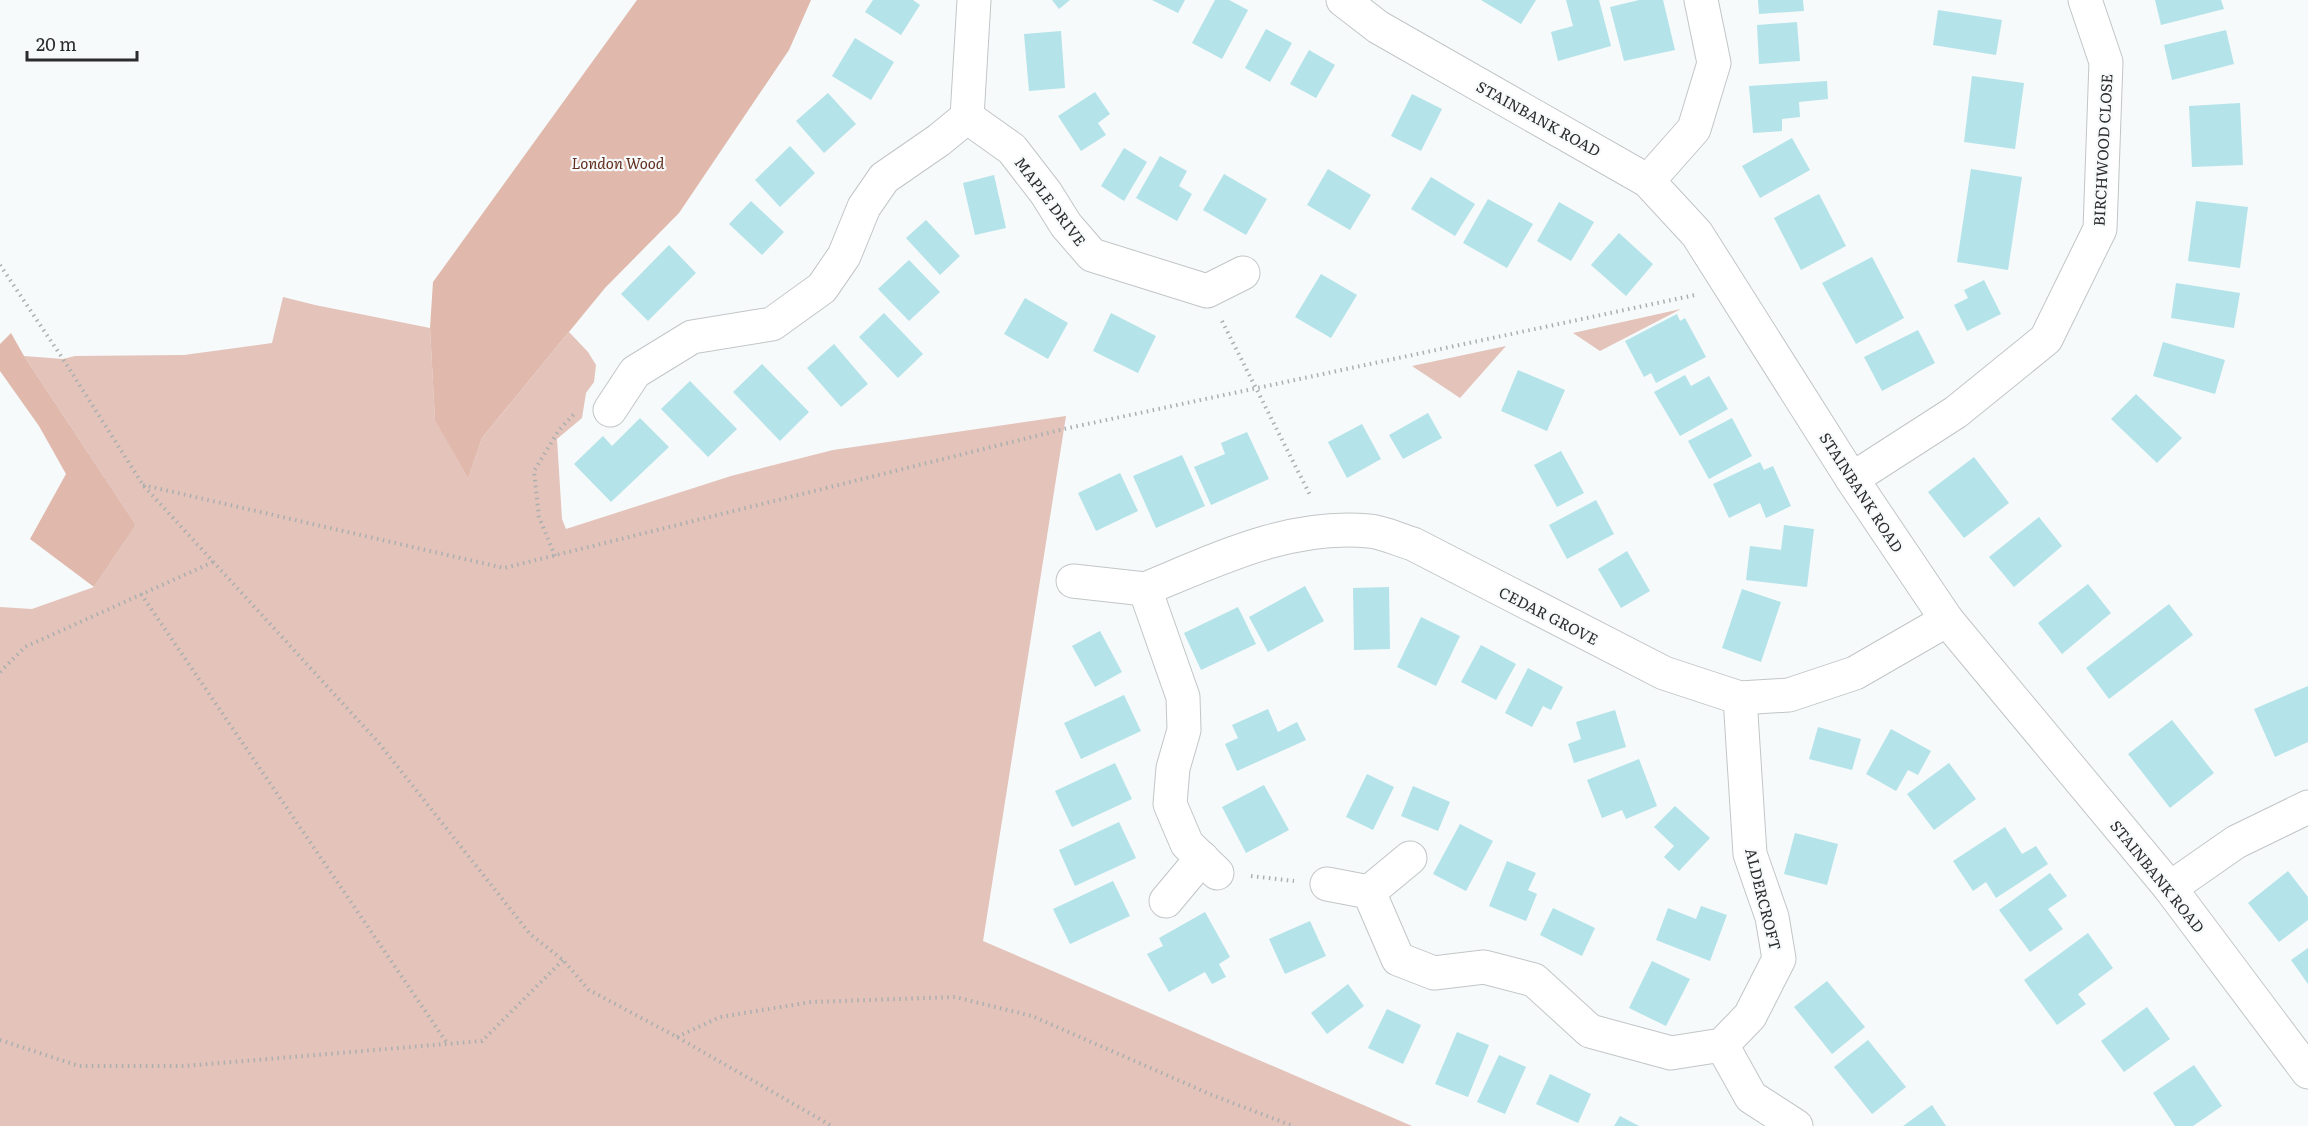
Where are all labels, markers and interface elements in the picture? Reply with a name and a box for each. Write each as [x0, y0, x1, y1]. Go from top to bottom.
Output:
scale bar [27, 24, 136, 62]
text: 20 m [36, 30, 77, 57]
street label: BIRCHWOOD CLOSE [2087, 73, 2117, 227]
street label: STAINBANK ROAD [1473, 74, 1605, 162]
park label: London Wood [572, 151, 665, 174]
street label: MAPLE DRIVE [1010, 152, 1092, 250]
street label: STAINBANK ROAD [1815, 427, 1909, 557]
street label: CEDAR GROVE [1495, 580, 1603, 650]
street label: STAINBANK ROAD [2105, 815, 2211, 937]
street label: ALDERCROFT [1740, 846, 1788, 952]

